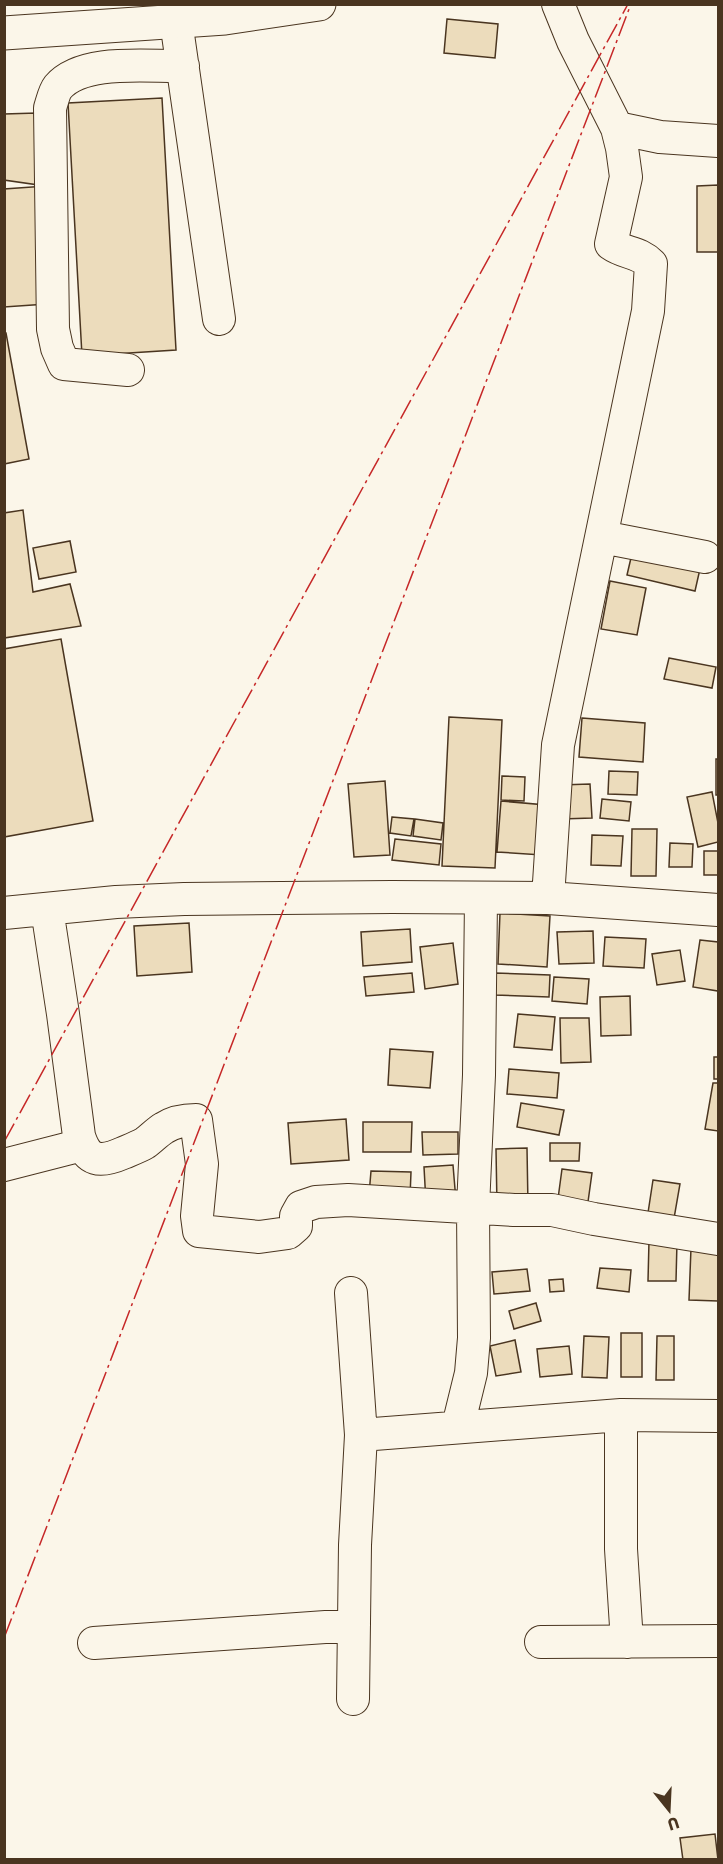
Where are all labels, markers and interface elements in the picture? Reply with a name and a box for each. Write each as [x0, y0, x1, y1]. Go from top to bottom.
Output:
north arrow [639, 1780, 699, 1840]
text: U [665, 1811, 682, 1836]

